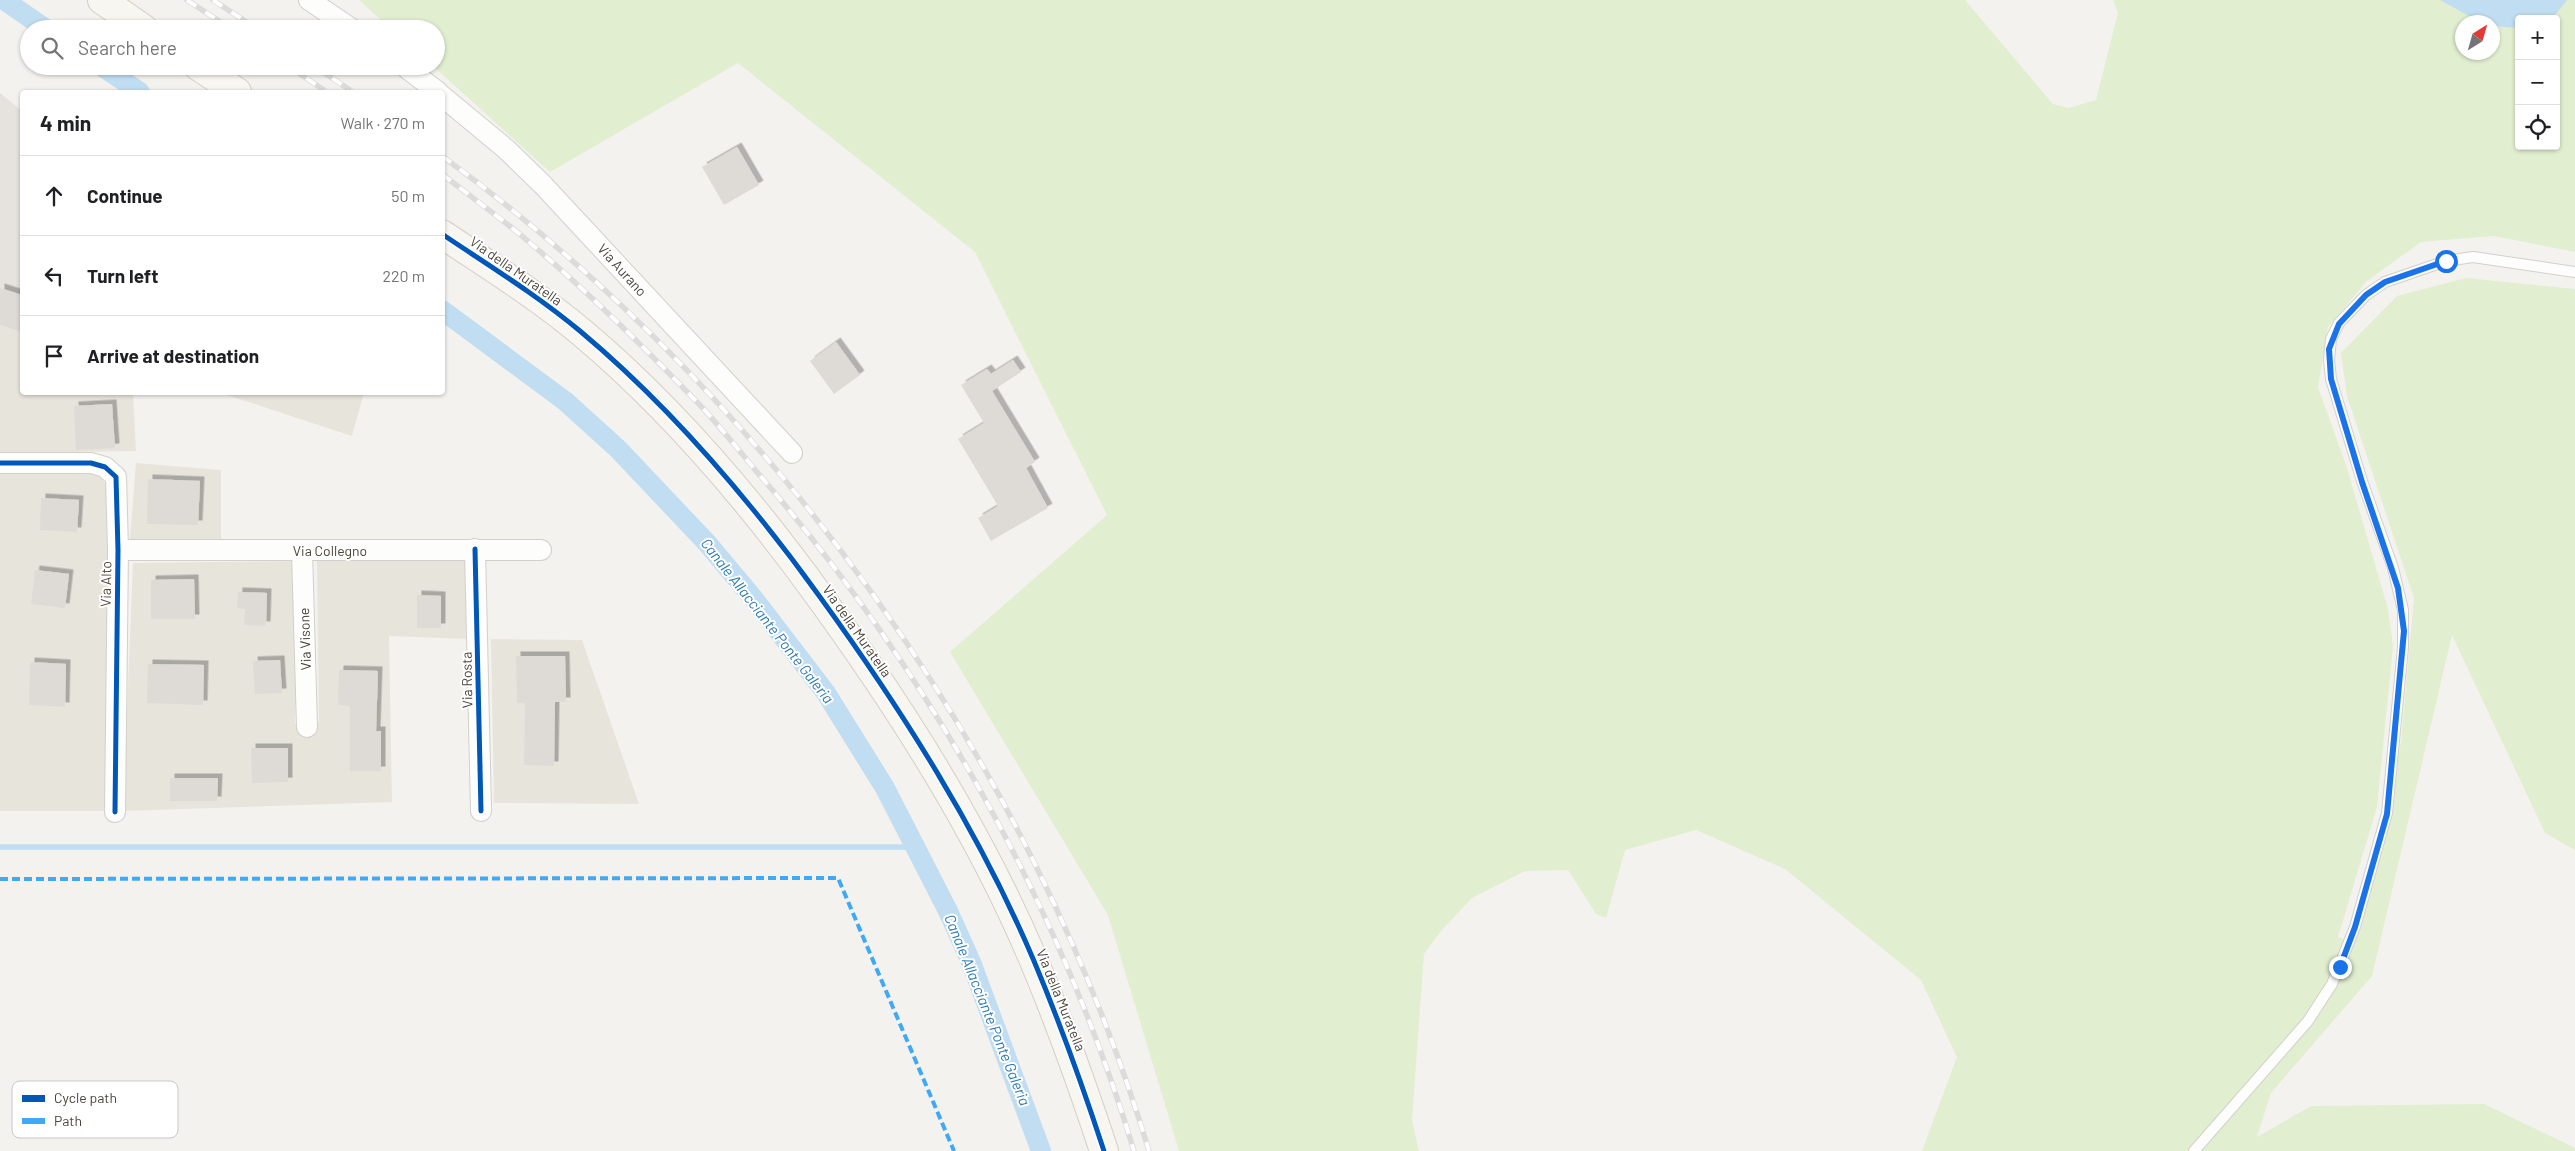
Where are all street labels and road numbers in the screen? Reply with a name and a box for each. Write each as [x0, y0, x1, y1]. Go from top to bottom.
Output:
street label: Via della Muratella [467, 232, 566, 309]
street label: Via Aurano [594, 240, 650, 300]
street label: Via Collegno [293, 542, 367, 559]
street label: Via Alto [97, 561, 114, 607]
street label: Via della Muratella [819, 581, 896, 680]
street label: Via Visone [295, 607, 314, 671]
street label: Via Rosta [458, 651, 475, 709]
street label: Via della Muratella [1033, 946, 1090, 1053]

